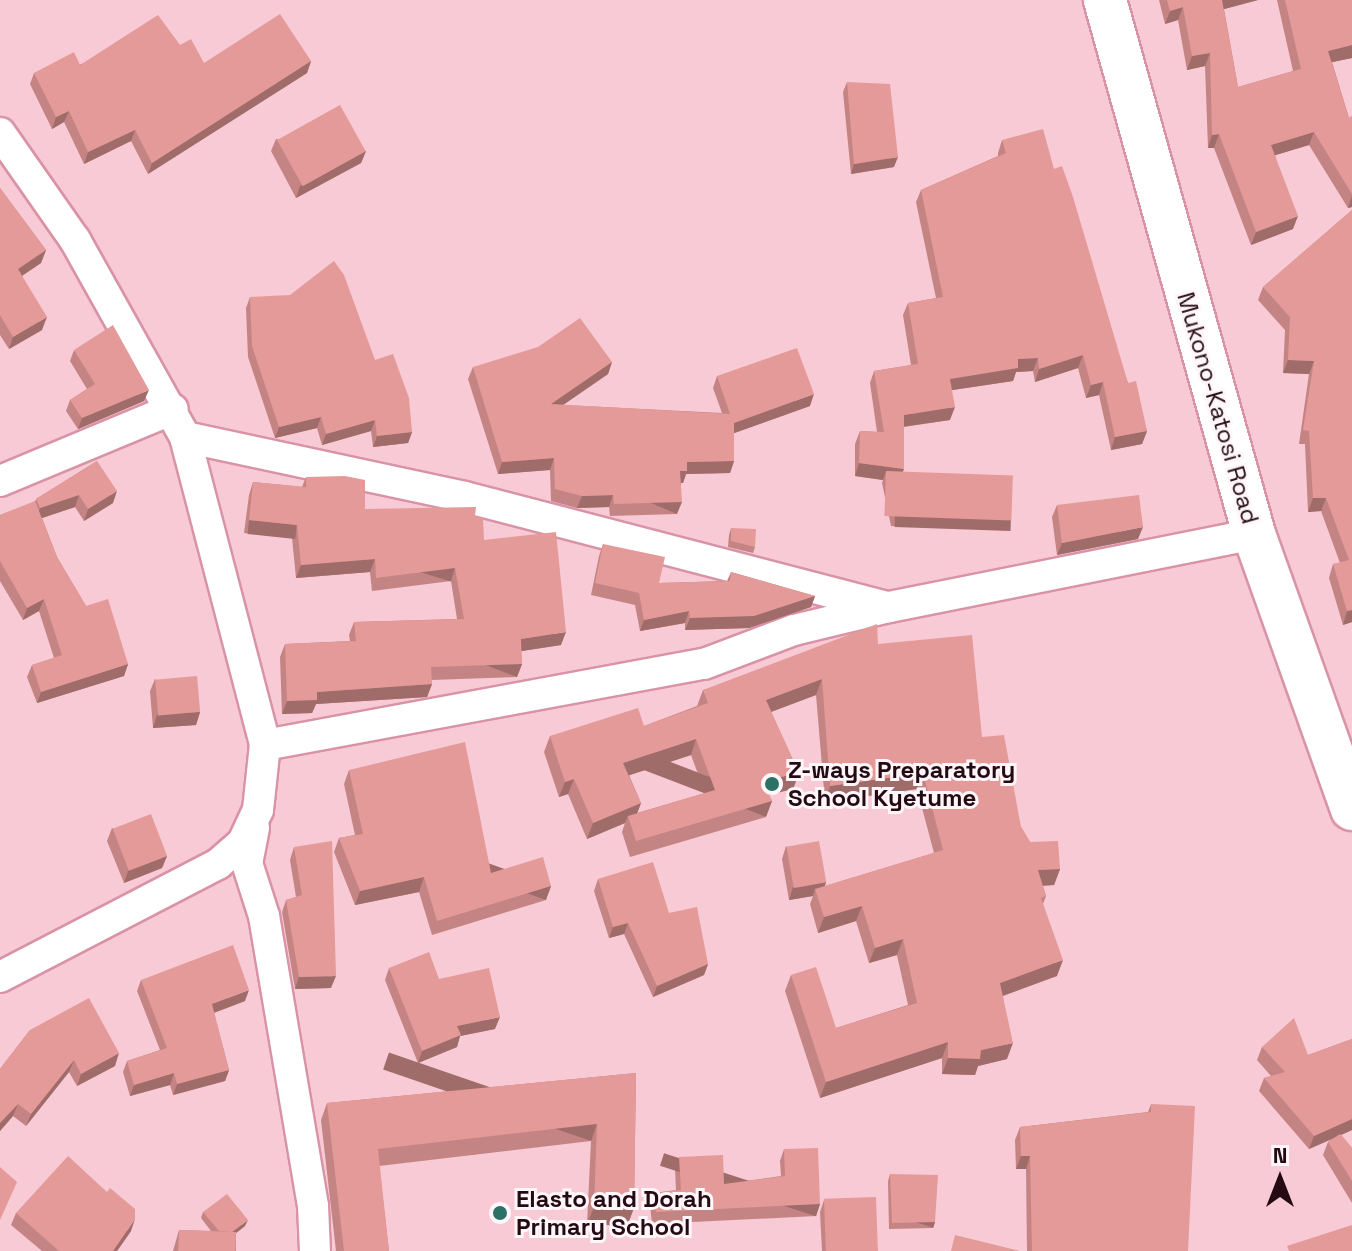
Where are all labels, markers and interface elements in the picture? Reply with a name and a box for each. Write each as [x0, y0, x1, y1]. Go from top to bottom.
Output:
street label: Mukono-Katosi Road [1171, 289, 1265, 527]
place label: Z-ways Preparatory School Kyetume [788, 756, 1015, 812]
marker: Z-ways Preparatory School Kyetume [763, 775, 781, 793]
north arrow [1240, 1139, 1320, 1219]
text: N [1273, 1141, 1287, 1169]
place label: Elasto and Dorah Primary School [516, 1185, 712, 1241]
marker: Elasto and Dorah Primary School [491, 1204, 509, 1222]

